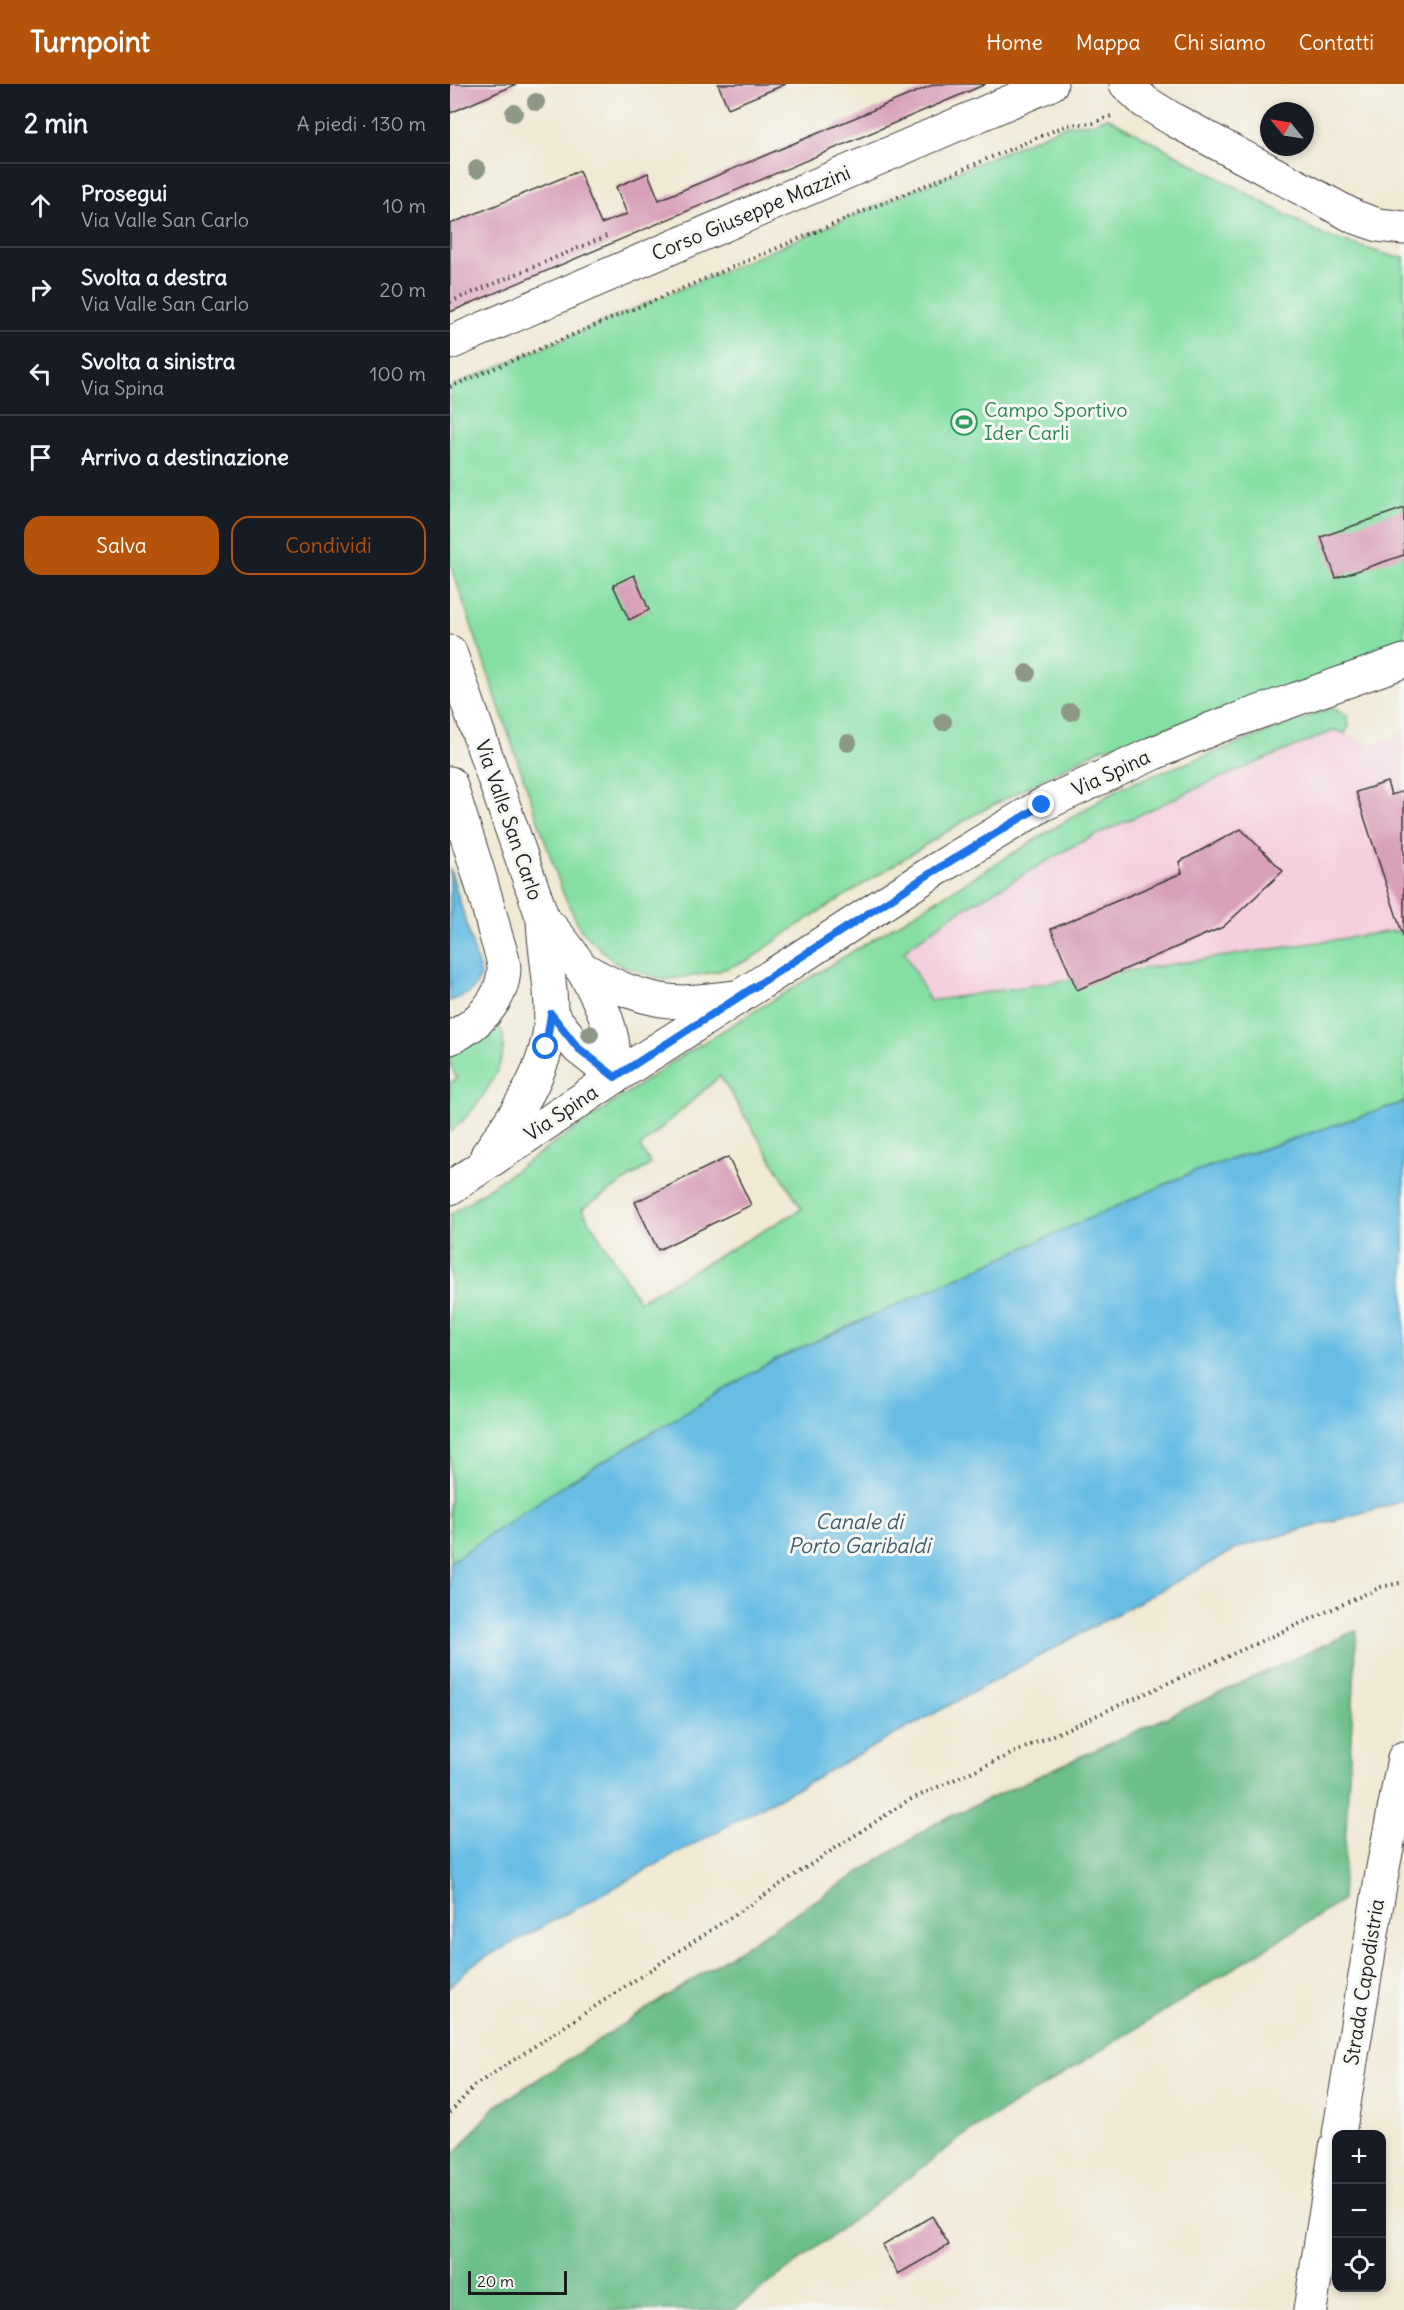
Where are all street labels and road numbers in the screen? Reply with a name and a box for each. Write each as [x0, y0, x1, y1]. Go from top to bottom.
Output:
street label: Corso Giuseppe Mazzini [648, 159, 854, 266]
street label: Via Valle San Carlo [470, 736, 549, 903]
street label: Via Spina [1068, 744, 1154, 801]
street label: Via Spina [519, 1079, 602, 1146]
street label: Strada Capodistria [1338, 1897, 1389, 2067]

